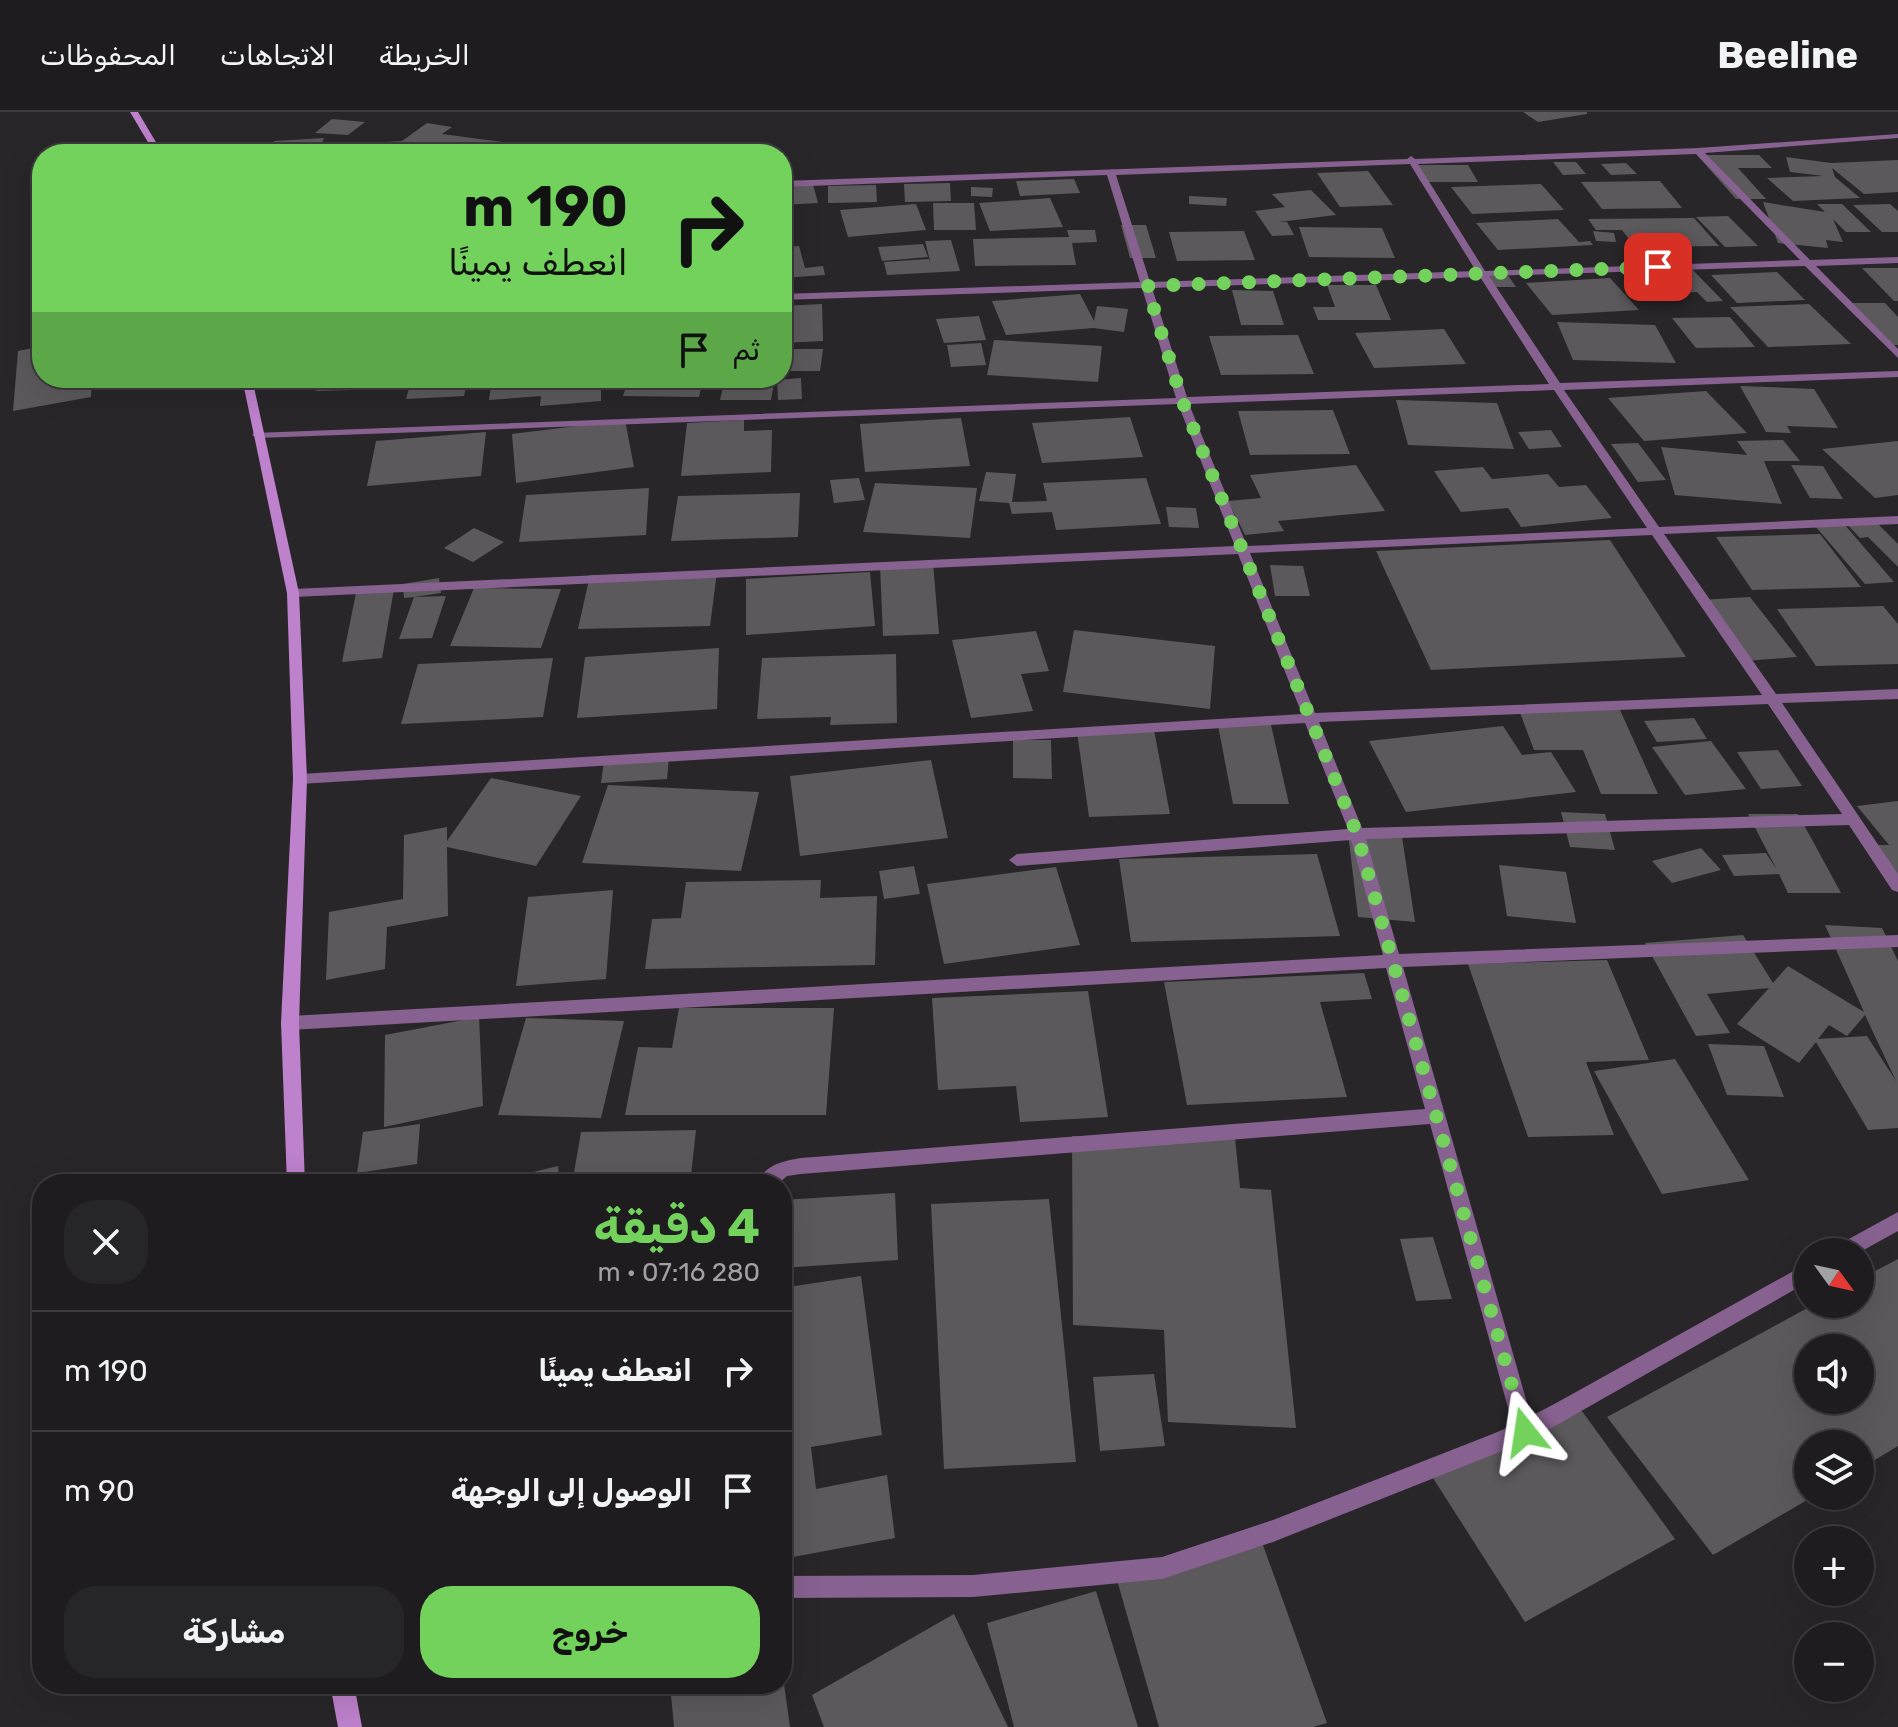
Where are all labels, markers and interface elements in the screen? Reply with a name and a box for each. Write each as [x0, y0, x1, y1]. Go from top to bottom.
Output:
text: Beeline [1717, 32, 1858, 78]
text: المحفوظات [40, 39, 176, 72]
text: الاتجاهات [220, 39, 335, 72]
text: الخريطة [379, 39, 470, 72]
text: 190 m [463, 174, 628, 240]
icon: right [656, 176, 760, 280]
pin [1624, 233, 1692, 301]
text: انعطف يمينًا [448, 241, 628, 284]
icon: arrive [1636, 245, 1680, 289]
icon: arrive [672, 328, 716, 372]
text: ثم [732, 332, 760, 368]
text: 4 دقيقة [594, 1198, 760, 1255]
button: close [64, 1200, 148, 1284]
north arrow [1794, 1238, 1874, 1318]
map controls [1794, 1238, 1874, 1702]
text: 280 m · 07:16 [598, 1257, 760, 1288]
button: sound [1794, 1334, 1874, 1414]
icon: right [716, 1349, 760, 1393]
text: 190 m [64, 1353, 148, 1389]
text: انعطف يمينًا [538, 1353, 692, 1389]
position arrow [1483, 1390, 1567, 1474]
button: layers [1794, 1430, 1874, 1510]
icon: arrive [716, 1469, 760, 1513]
text: 90 m [64, 1473, 135, 1509]
text: الوصول إلى الوجهة [451, 1473, 692, 1509]
button: + [1794, 1526, 1874, 1606]
button: مشاركة [64, 1586, 404, 1678]
button: خروج [420, 1586, 760, 1678]
button: − [1794, 1622, 1874, 1702]

